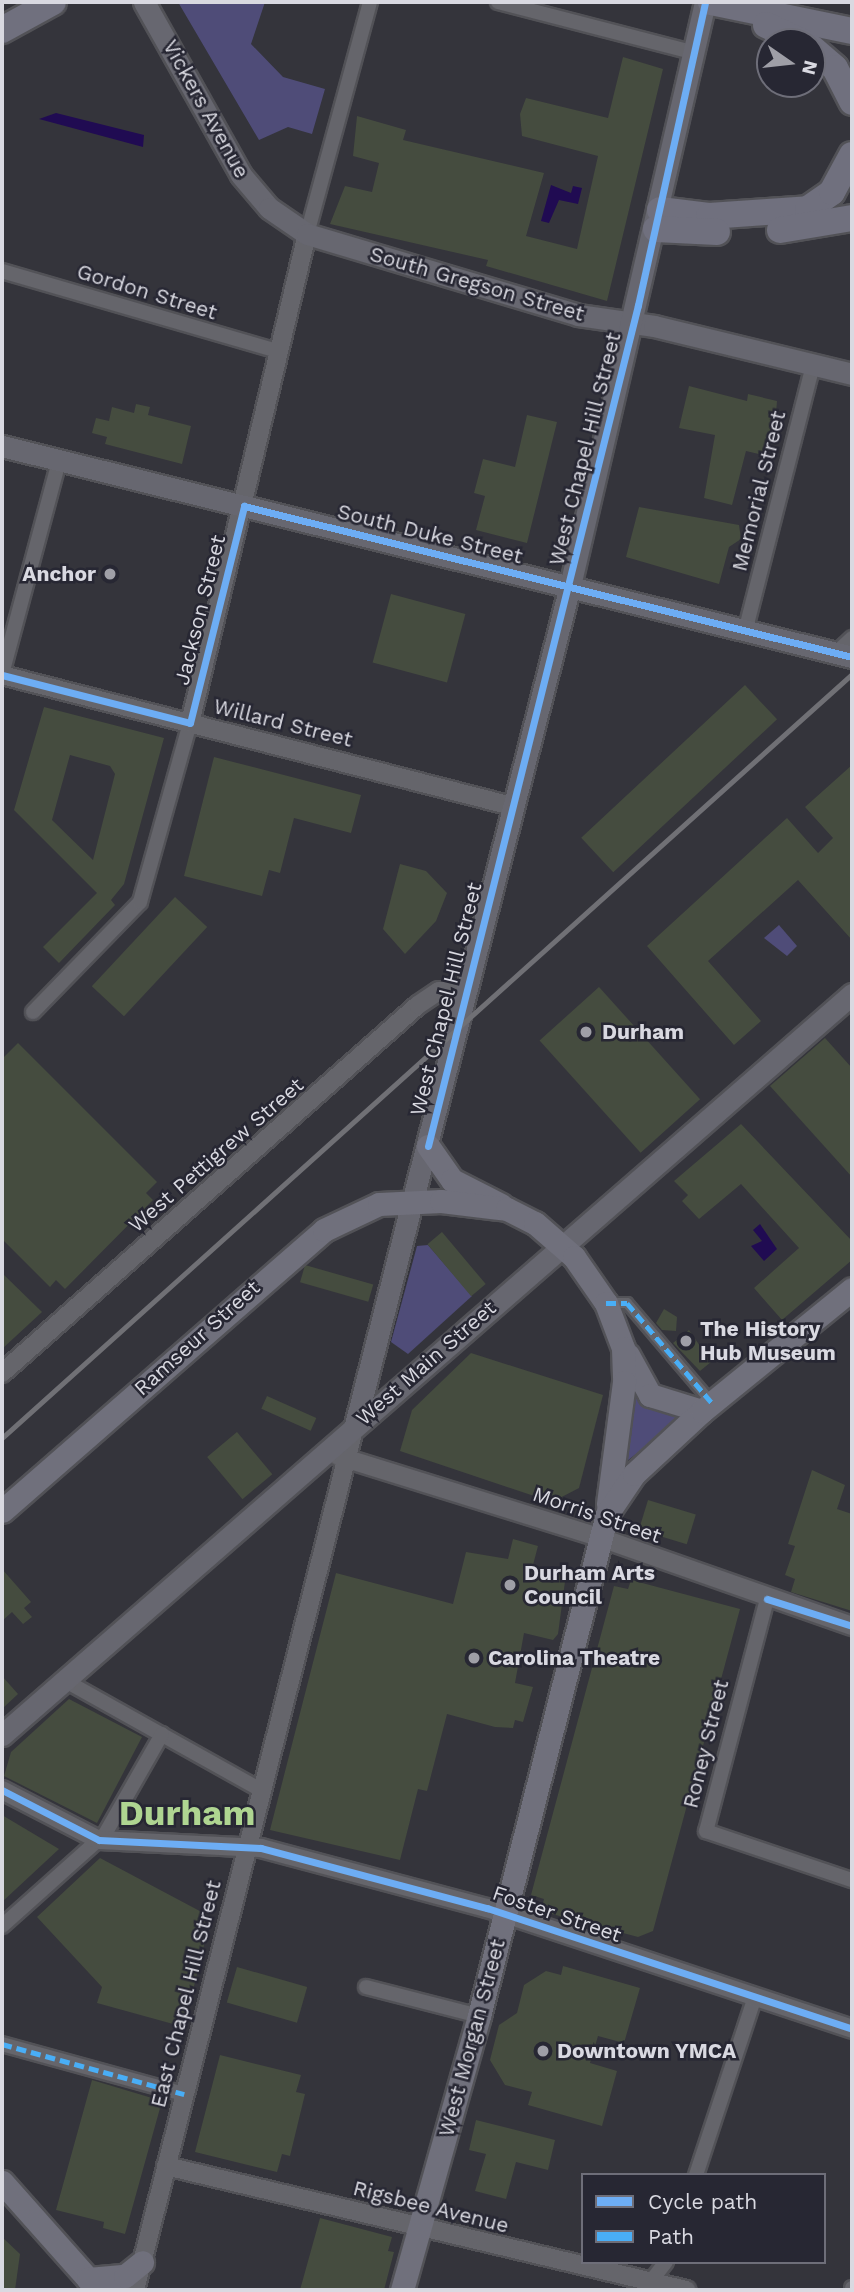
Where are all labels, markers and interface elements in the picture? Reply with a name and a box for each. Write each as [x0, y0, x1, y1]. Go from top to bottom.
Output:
north arrow [756, 28, 826, 98]
street label: Vickers Avenue [157, 35, 255, 183]
text: N [797, 58, 823, 77]
street label: South Gregson Street [367, 241, 587, 327]
street label: Gordon Street [74, 259, 220, 325]
street label: West Chapel Hill Street [544, 329, 626, 569]
street label: Memorial Street [727, 408, 791, 574]
street label: South Duke Street [335, 499, 525, 569]
street label: Jackson Street [169, 532, 231, 688]
place label: Anchor [22, 561, 96, 587]
marker: Anchor [102, 566, 118, 582]
street label: Willard Street [211, 694, 355, 752]
street label: West Chapel Hill Street [405, 879, 487, 1119]
place label: Durham [602, 1019, 684, 1045]
marker: Durham [576, 1022, 596, 1042]
street label: West Pettigrew Street [123, 1072, 309, 1238]
street label: Ramseur Street [129, 1275, 265, 1401]
street label: West Main Street [351, 1295, 501, 1431]
place label: The History Hub Museum [700, 1316, 836, 1366]
marker: The History Hub Museum [678, 1333, 694, 1349]
street label: Morris Street [529, 1481, 665, 1549]
place label: Durham Arts Council [524, 1560, 655, 1610]
marker: Durham Arts Council [502, 1577, 518, 1593]
place label: Carolina Theatre [488, 1645, 661, 1671]
marker: Carolina Theatre [466, 1650, 482, 1666]
street label: Roney Street [678, 1677, 734, 1811]
district label: Durham [119, 1792, 255, 1834]
street label: East Chapel Hill Street [145, 1877, 227, 2111]
street label: Foster Street [489, 1880, 625, 1948]
street label: West Morgan Street [434, 1936, 510, 2140]
place label: Downtown YMCA [557, 2038, 737, 2064]
marker: Downtown YMCA [535, 2043, 551, 2059]
legend [581, 2173, 826, 2264]
street label: Rigsbee Avenue [350, 2175, 512, 2239]
text: Cycle path [648, 2189, 757, 2214]
text: Path [648, 2224, 694, 2249]

